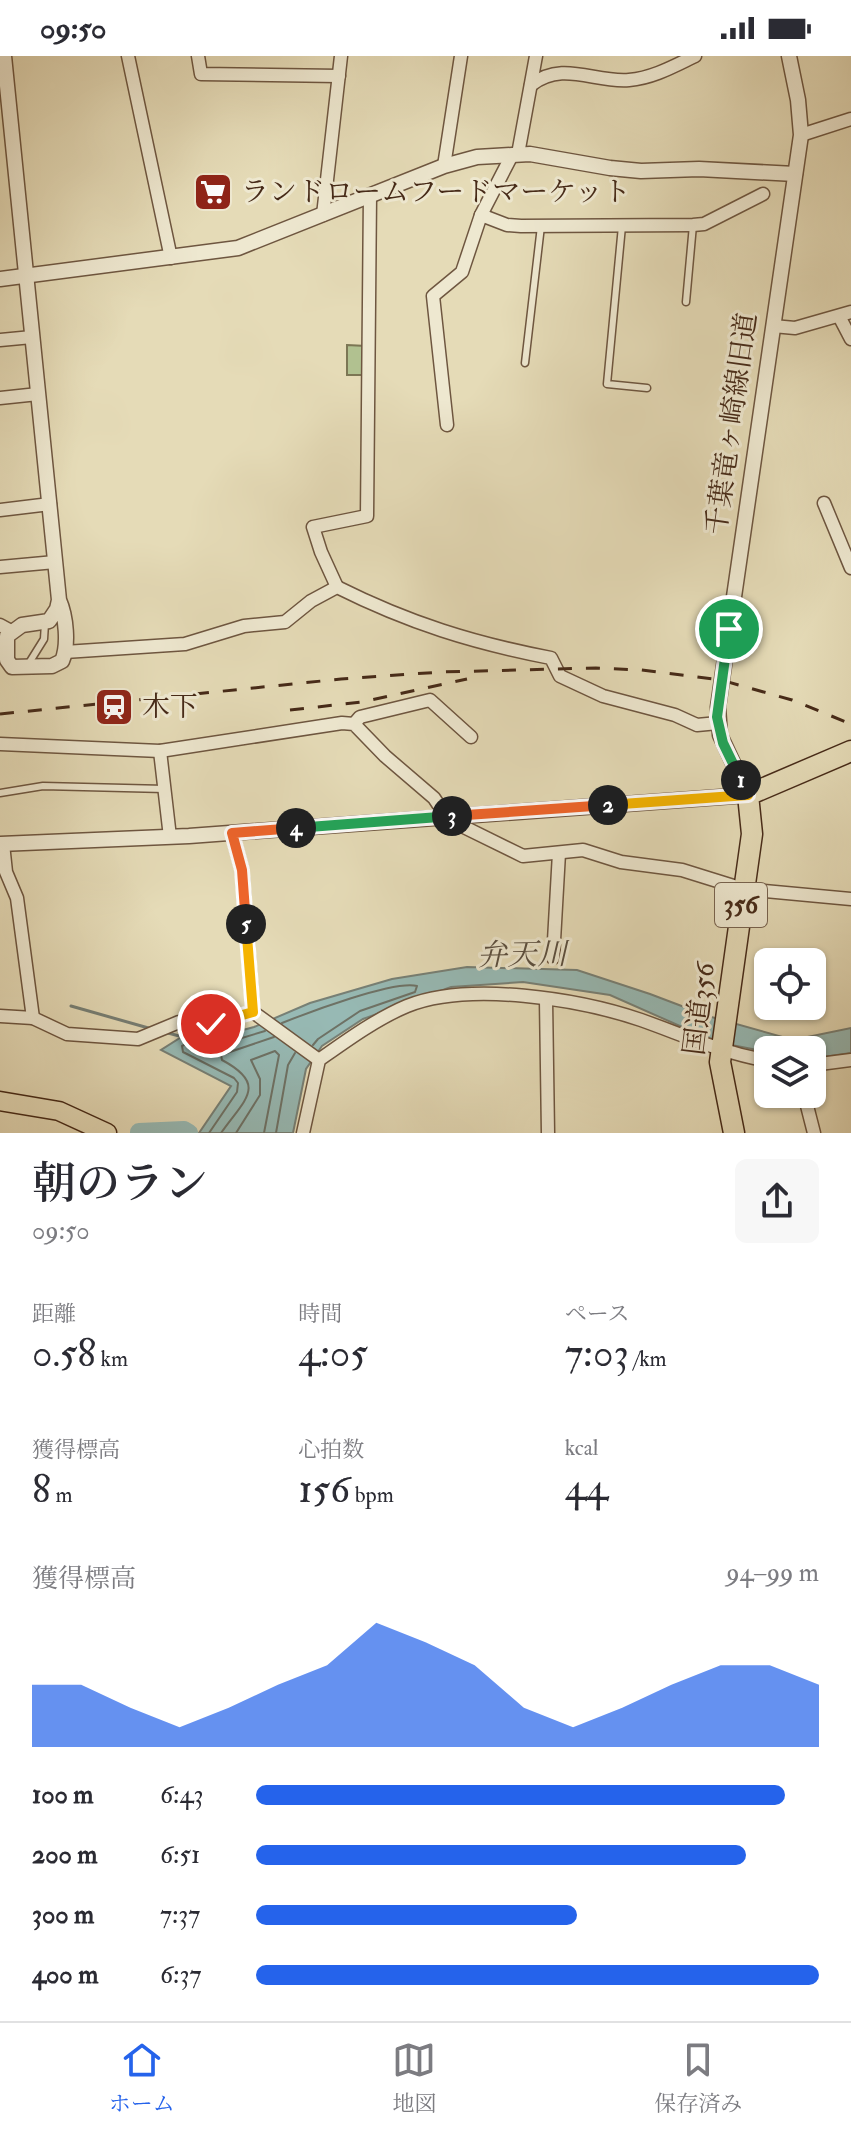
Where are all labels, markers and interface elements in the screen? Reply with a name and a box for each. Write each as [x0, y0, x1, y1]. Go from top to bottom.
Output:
text: 09:50 [40, 10, 106, 47]
supermarket icon: ランドロームフードマーケット [192, 171, 234, 213]
place label: ランドロームフードマーケット [241, 175, 631, 210]
street label: 千葉竜ヶ崎線旧道 [699, 311, 765, 537]
pin [695, 595, 763, 663]
icon: arrive [707, 607, 751, 651]
station icon: 木下 [93, 686, 135, 728]
place label: 木下 [142, 690, 198, 725]
pin: 1 [721, 760, 761, 800]
text: 1 [737, 766, 745, 794]
pin: 2 [588, 785, 628, 825]
text: 2 [602, 791, 614, 819]
pin: 3 [432, 796, 472, 836]
text: 3 [448, 802, 456, 830]
pin: 4 [276, 808, 316, 848]
text: 4 [290, 814, 302, 842]
road number: 356 [715, 883, 767, 927]
pin: 5 [226, 904, 266, 944]
text: 5 [241, 910, 251, 938]
water label: 弁天川 [477, 936, 570, 974]
map controls [754, 948, 826, 1108]
button: locate [754, 948, 826, 1020]
street label: 国道356 [677, 959, 723, 1057]
pin [177, 990, 245, 1058]
icon: check [189, 1002, 233, 1046]
button: layers [754, 1036, 826, 1108]
text: 朝のラン [32, 1157, 208, 1212]
button: share [735, 1159, 819, 1243]
text: 09:50 [32, 1215, 90, 1247]
text: 距離 [32, 1300, 76, 1328]
text: 時間 [298, 1300, 342, 1328]
text: ペース [565, 1300, 630, 1328]
text: 0.58 [32, 1328, 96, 1379]
text: 4:05 [298, 1328, 368, 1379]
text: 7:03 [565, 1328, 629, 1379]
text: km [96, 1345, 128, 1373]
text: /km [629, 1345, 667, 1373]
text: kcal [565, 1434, 598, 1462]
text: 獲得標高 [32, 1436, 120, 1464]
text: 心拍数 [298, 1436, 364, 1464]
text: 44 [565, 1462, 608, 1513]
text: 8 [32, 1464, 51, 1515]
text: 156 [298, 1464, 350, 1515]
text: m [51, 1481, 72, 1509]
text: bpm [350, 1481, 394, 1509]
text: 94–99 m [726, 1557, 819, 1589]
text: 獲得標高 [32, 1563, 136, 1595]
text: 100 m [32, 1779, 93, 1811]
text: 6:43 [160, 1779, 204, 1811]
text: 200 m [32, 1839, 97, 1871]
text: 6:51 [160, 1839, 200, 1871]
text: 300 m [32, 1899, 94, 1931]
text: 7:37 [160, 1899, 200, 1931]
text: 400 m [32, 1959, 98, 1991]
text: 6:37 [160, 1959, 201, 1991]
tab: ホーム [109, 2038, 175, 2118]
tab: 地図 [392, 2038, 436, 2118]
tab: 保存済み [654, 2038, 742, 2118]

